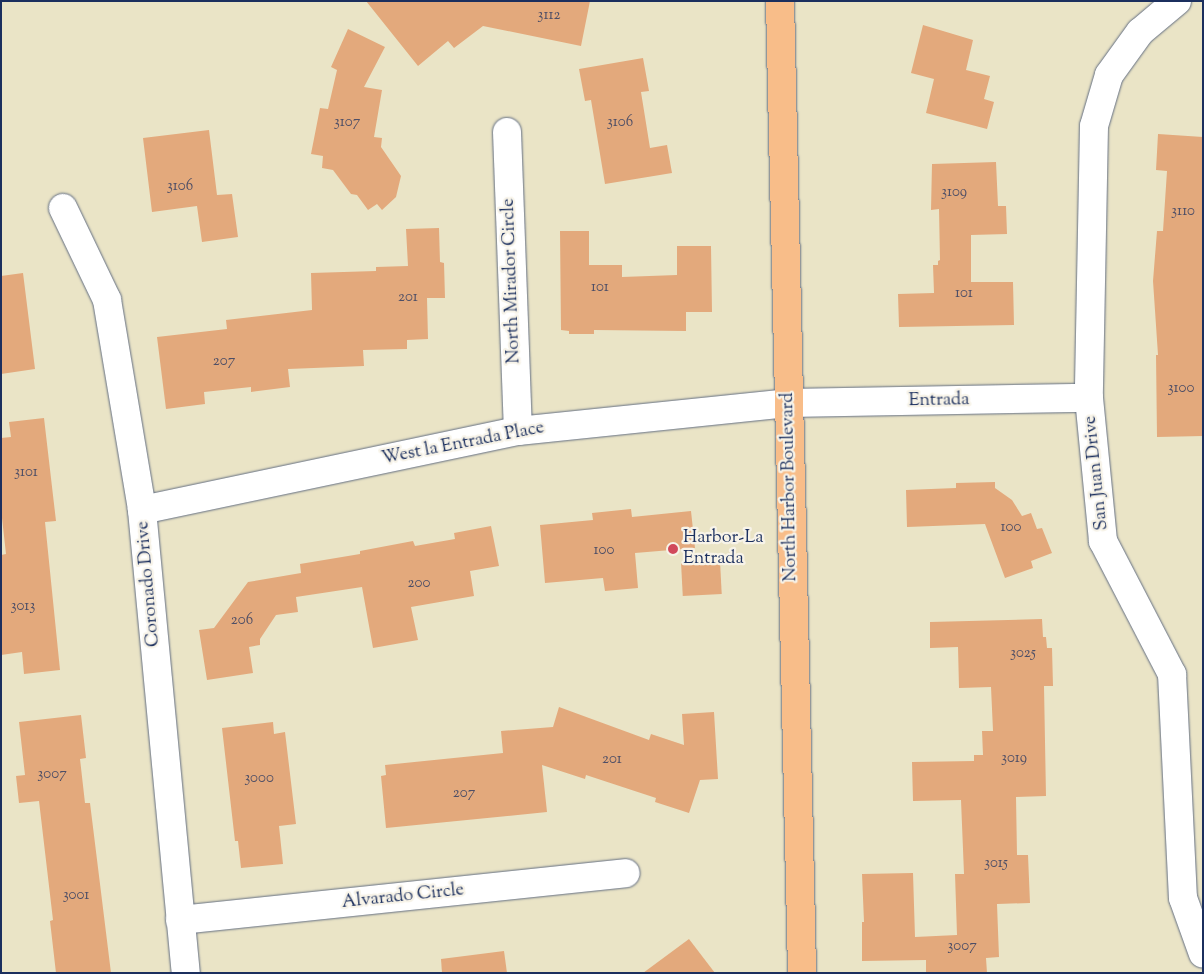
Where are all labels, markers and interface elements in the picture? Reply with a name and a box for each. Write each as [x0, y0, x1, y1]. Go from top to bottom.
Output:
house number: 3112 [537, 7, 561, 25]
house number: 3107 [334, 114, 360, 132]
house number: 3106 [607, 114, 633, 132]
house number: 3106 [167, 178, 193, 196]
house number: 3109 [941, 184, 967, 202]
street label: North Mirador Circle [498, 198, 526, 364]
house number: 3110 [1171, 203, 1195, 221]
house number: 101 [591, 279, 609, 297]
house number: 101 [955, 285, 973, 303]
house number: 201 [398, 289, 418, 307]
house number: 207 [213, 353, 235, 371]
house number: 3100 [1168, 380, 1194, 398]
street label: Entrada [908, 390, 970, 412]
street label: North Harbor Boulevard [778, 392, 802, 582]
street label: San Juan Drive [1080, 415, 1114, 531]
street label: West la Entrada Place [380, 418, 546, 470]
house number: 3101 [14, 464, 38, 482]
house number: 100 [1001, 519, 1021, 537]
street label: Coronado Drive [133, 520, 165, 648]
place label: Harbor-La Entrada [683, 528, 764, 570]
house number: 100 [594, 542, 614, 560]
marker: Harbor-La Entrada [667, 543, 679, 555]
house number: 200 [408, 575, 430, 593]
house number: 3013 [11, 598, 35, 616]
house number: 206 [231, 612, 253, 630]
house number: 3025 [1010, 645, 1036, 663]
house number: 3019 [1001, 750, 1027, 768]
house number: 201 [602, 751, 622, 769]
house number: 3007 [37, 766, 67, 784]
house number: 3000 [244, 770, 274, 788]
house number: 207 [453, 785, 475, 803]
house number: 3015 [984, 855, 1008, 873]
street label: Alvarado Circle [341, 880, 465, 914]
house number: 3001 [63, 887, 89, 905]
house number: 3007 [947, 938, 977, 956]

